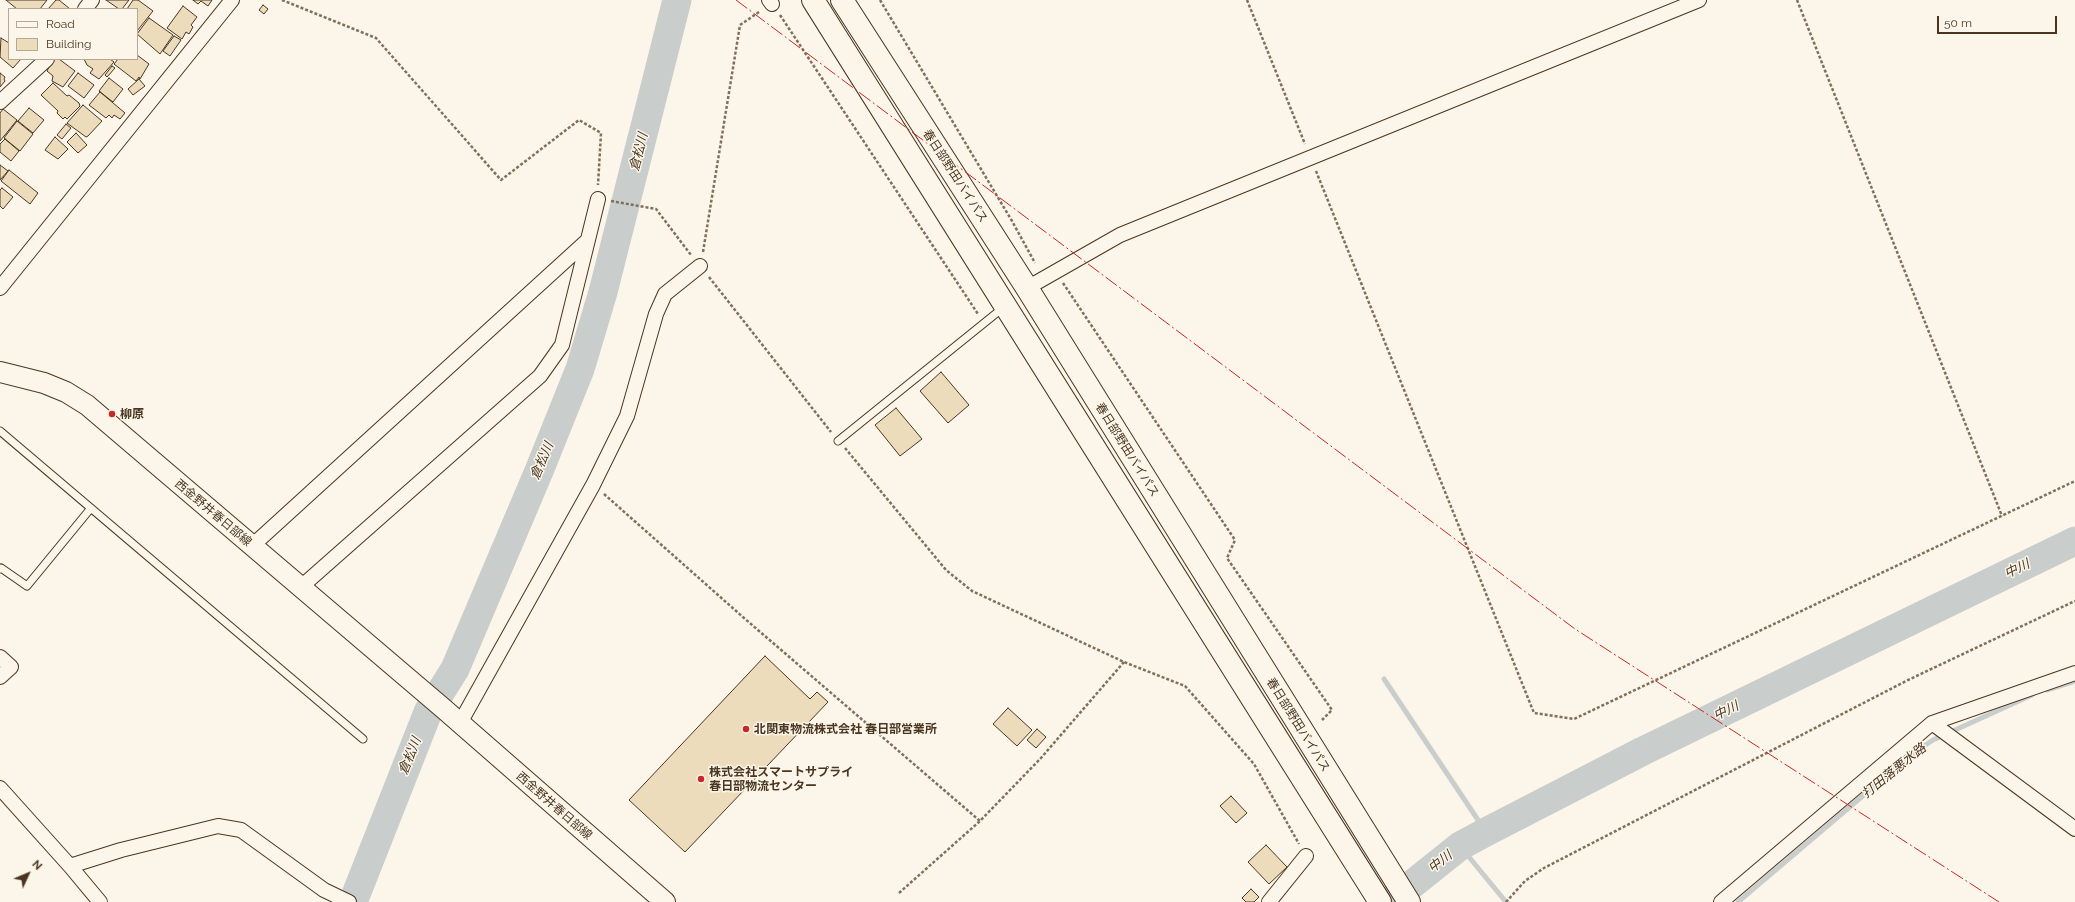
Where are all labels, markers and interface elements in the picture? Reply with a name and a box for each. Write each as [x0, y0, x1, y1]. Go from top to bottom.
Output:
legend [8, 8, 138, 60]
scale bar [1939, 8, 2059, 34]
text: 50 m [1944, 16, 1972, 30]
text: Road [46, 17, 75, 31]
text: Building [46, 37, 92, 51]
street label: 春日部野田バイパス [920, 127, 990, 225]
water label: 倉松川 [627, 131, 651, 173]
street label: 春日部野田バイパス [1092, 400, 1162, 500]
place label: 柳原 [120, 407, 144, 421]
marker: 柳原 [107, 409, 117, 419]
water label: 倉松川 [527, 440, 557, 482]
street label: 西金野井春日部線 [172, 477, 254, 549]
water label: 中川 [2002, 556, 2032, 582]
street label: 春日部野田バイパス [1263, 675, 1333, 775]
water label: 中川 [1711, 698, 1741, 724]
place label: 北関東物流株式会社 春日部営業所 [754, 722, 937, 736]
marker: 北関東物流株式会社 春日部営業所 [741, 724, 751, 734]
water label: 倉松川 [395, 735, 425, 777]
water label: 打田落悪水路 [1859, 740, 1929, 802]
place label: 株式会社スマートサプライ 春日部物流センター [709, 765, 853, 793]
street label: 西金野井春日部線 [513, 769, 595, 843]
marker: 株式会社スマートサプライ 春日部物流センター [696, 774, 706, 784]
water label: 中川 [1425, 848, 1455, 876]
north arrow [8, 854, 48, 894]
text: N [29, 858, 45, 873]

